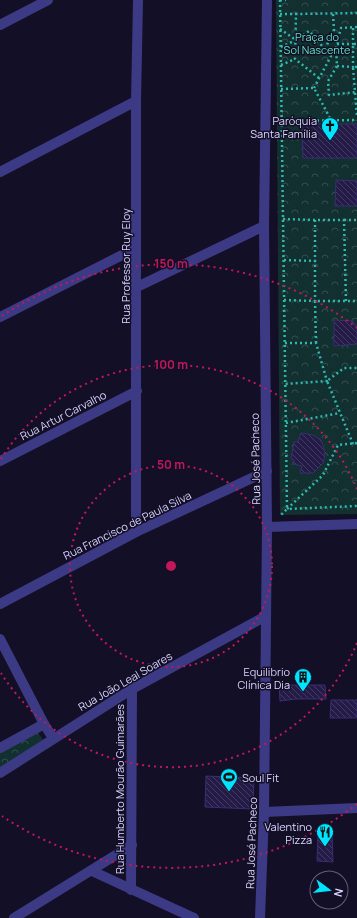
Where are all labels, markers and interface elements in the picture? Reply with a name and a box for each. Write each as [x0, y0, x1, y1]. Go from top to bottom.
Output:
park label: Praça do Sol Nascente [284, 29, 351, 57]
place label: Paróquia Santa Família [250, 113, 317, 141]
church icon: Paróquia Santa Família [320, 116, 340, 141]
street label: Rua Professor Ruy Eloy [118, 208, 133, 324]
text: 150 m [154, 255, 188, 272]
text: 100 m [154, 356, 188, 373]
street label: Rua Artur Carvalho [17, 387, 109, 443]
street label: Rua José Pacheco [247, 413, 263, 505]
text: 50 m [157, 456, 185, 473]
street label: Rua Francisco de Paula Silva [60, 487, 194, 563]
centre of rings [164, 559, 178, 573]
street label: Rua João Leal Soares [75, 648, 175, 714]
place label: Equilibrio Clínica Dia [237, 664, 290, 692]
building icon: Equilibrio Clínica Dia [293, 667, 313, 692]
street label: Rua Humberto Mourão Guimarães [112, 704, 127, 874]
sports icon: Soul Fit [219, 767, 239, 792]
place label: Soul Fit [242, 770, 279, 785]
street label: Rua José Pacheco [242, 796, 260, 889]
place label: Valentino Pizza [264, 819, 312, 847]
restaurant icon: Valentino Pizza [315, 822, 335, 847]
north arrow [309, 870, 349, 910]
text: N [331, 887, 347, 899]

